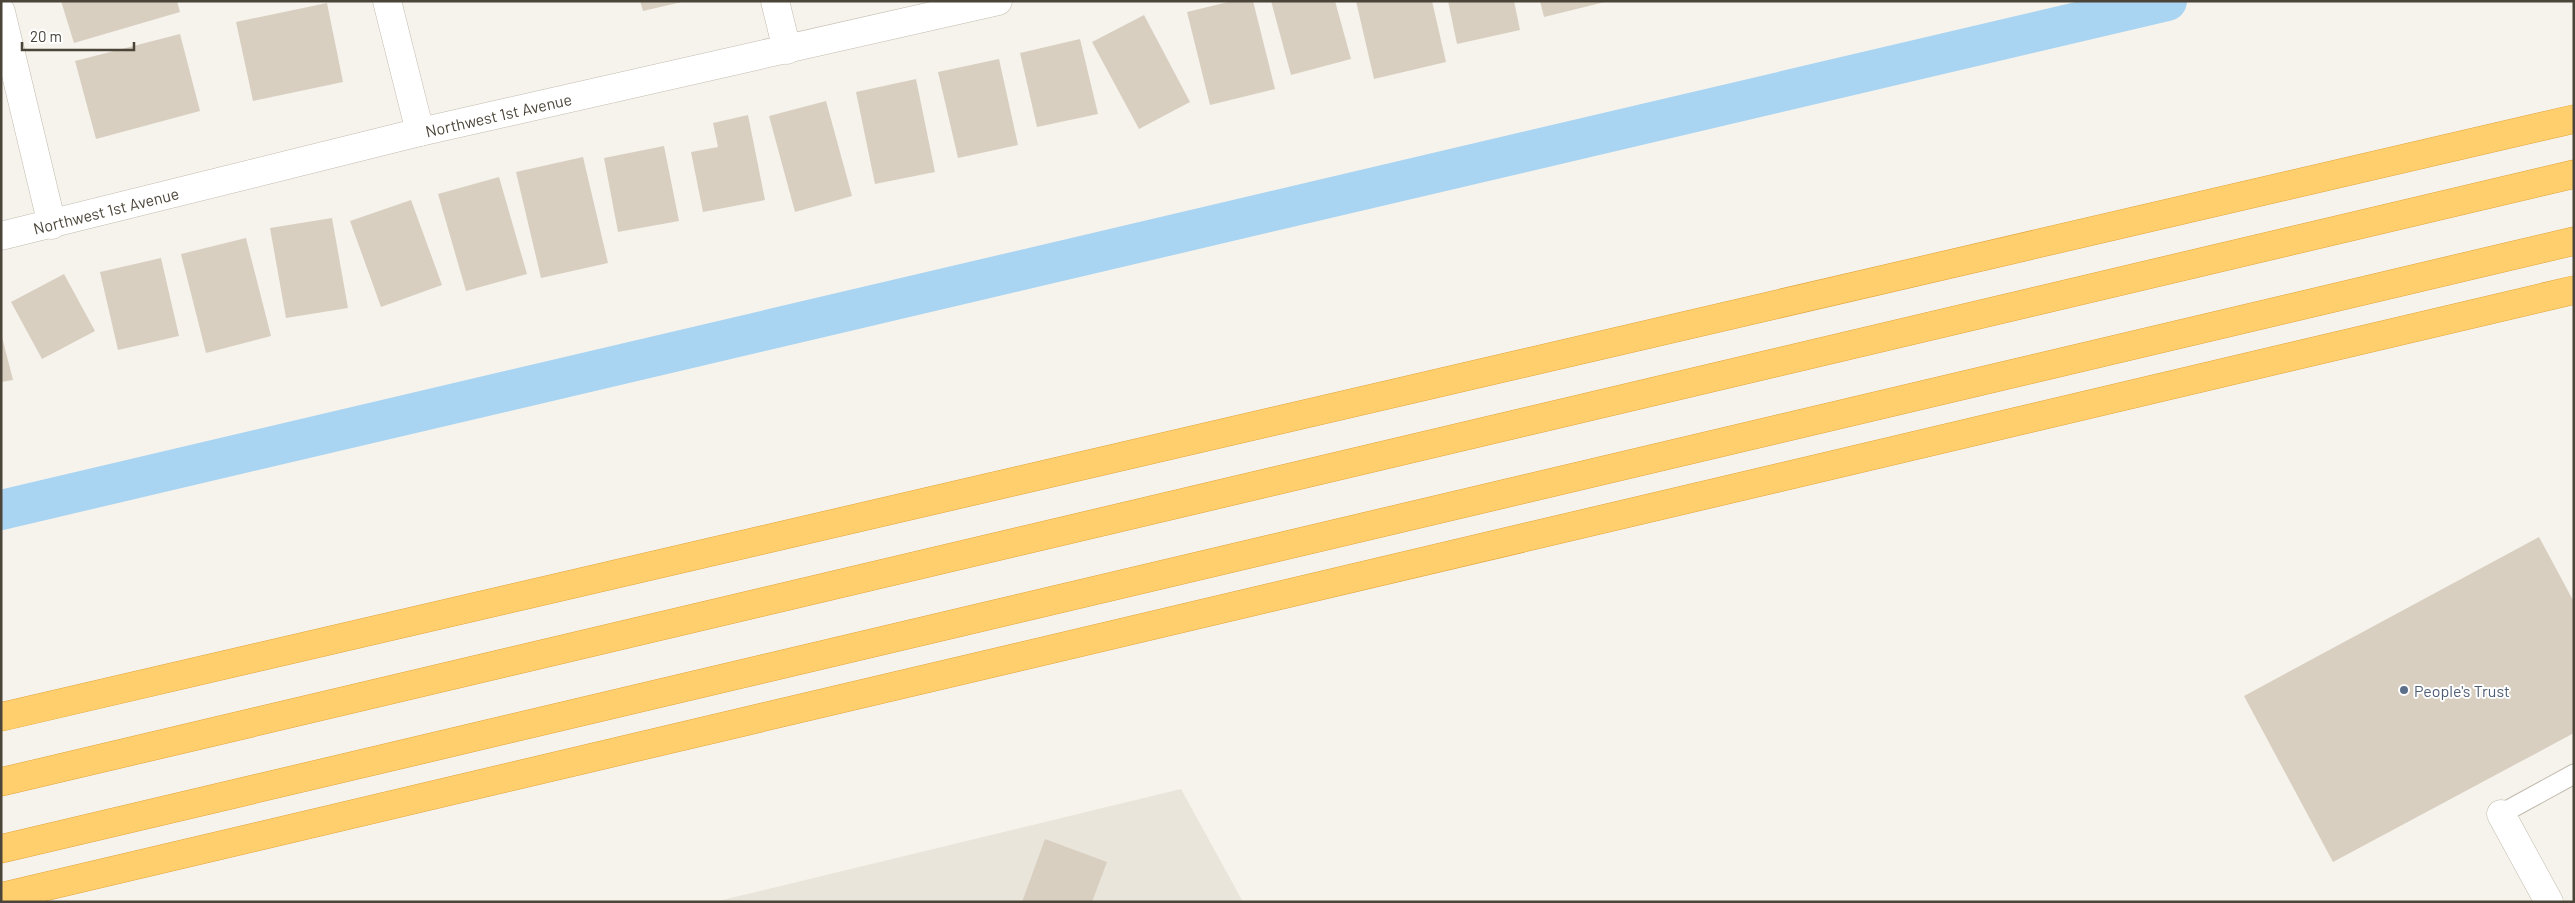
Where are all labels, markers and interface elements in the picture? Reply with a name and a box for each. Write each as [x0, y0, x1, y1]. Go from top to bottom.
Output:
scale bar [22, 20, 135, 52]
text: 20 m [30, 27, 62, 45]
street label: Northwest 1st Avenue [423, 88, 573, 140]
street label: Northwest 1st Avenue [31, 183, 181, 237]
place label: People's Trust [2414, 681, 2510, 700]
marker: People's Trust [2398, 684, 2410, 696]

